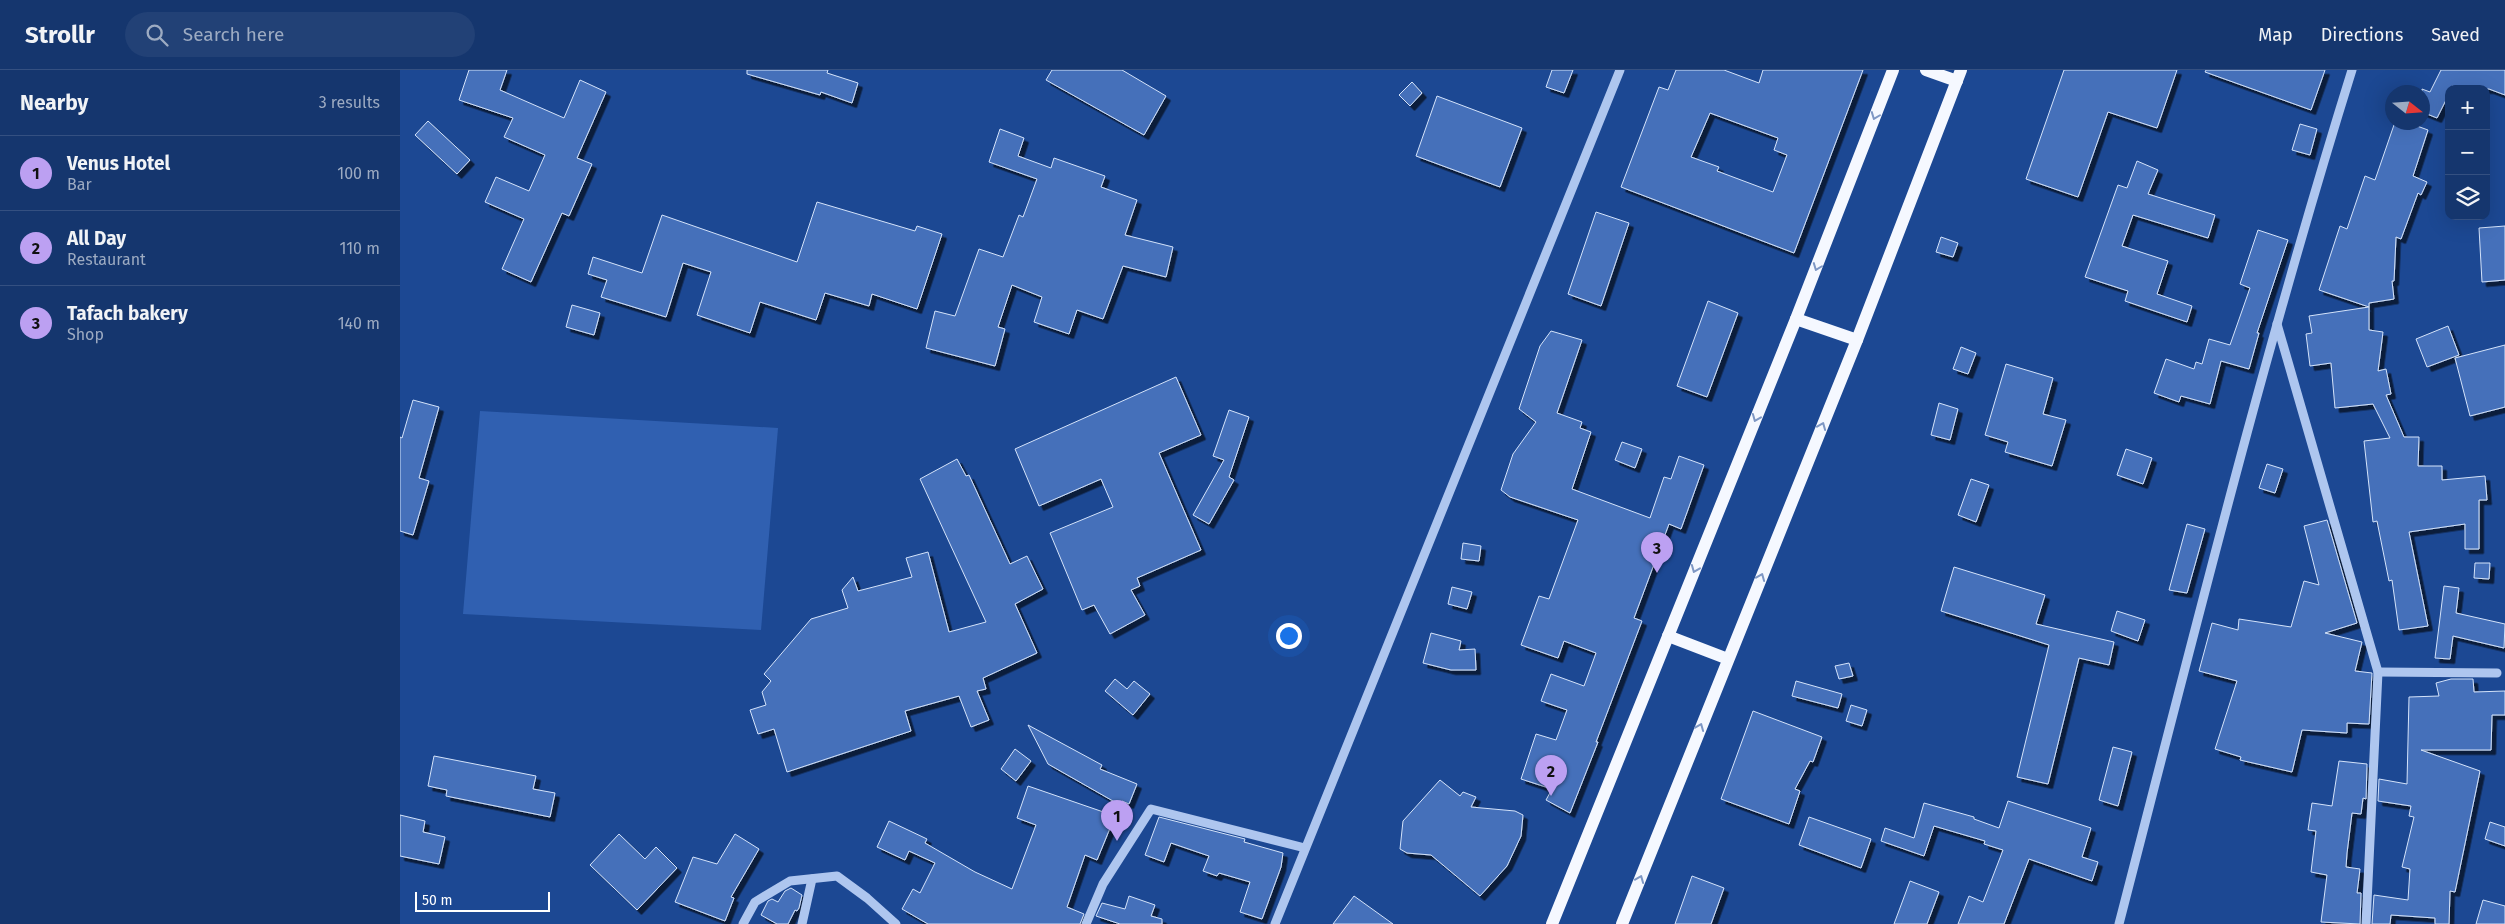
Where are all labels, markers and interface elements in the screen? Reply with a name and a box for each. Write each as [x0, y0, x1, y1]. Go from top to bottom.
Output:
search box [125, 12, 475, 57]
text: Strollr [25, 21, 95, 49]
icon: search [143, 21, 171, 49]
text: Search here [183, 23, 284, 46]
text: Map [2258, 24, 2293, 46]
text: Directions [2321, 24, 2403, 46]
text: Saved [2431, 24, 2480, 46]
north arrow [2385, 85, 2430, 130]
map controls [2445, 85, 2490, 220]
button: + [2445, 85, 2490, 130]
text: Nearby [20, 90, 88, 116]
text: 3 results [319, 93, 380, 112]
one-way arrow [1871, 111, 1881, 119]
button: − [2445, 130, 2490, 175]
text: Venus Hotel [67, 152, 170, 175]
text: 1 [32, 164, 40, 183]
text: 100 m [337, 164, 380, 183]
text: Bar [67, 175, 92, 194]
button: layers [2445, 175, 2490, 220]
text: All Day [67, 227, 126, 250]
text: 2 [32, 239, 40, 258]
text: 110 m [339, 239, 380, 258]
text: Restaurant [67, 250, 146, 269]
one-way arrow [1813, 262, 1823, 271]
text: Tafach bakery [67, 302, 188, 325]
text: 3 [32, 314, 40, 333]
text: 140 m [338, 314, 380, 333]
text: Shop [67, 325, 104, 344]
one-way arrow [1752, 413, 1763, 422]
one-way arrow [1816, 422, 1826, 431]
pin: 3 [1641, 532, 1673, 573]
one-way arrow [1691, 564, 1702, 573]
one-way arrow [1755, 573, 1765, 582]
your location [1276, 623, 1302, 649]
one-way arrow [1694, 724, 1704, 732]
pin: 2 [1535, 755, 1567, 796]
pin: 1 [1101, 800, 1133, 841]
one-way arrow [1634, 875, 1644, 883]
scale bar [415, 889, 550, 912]
text: 50 m [422, 892, 453, 909]

